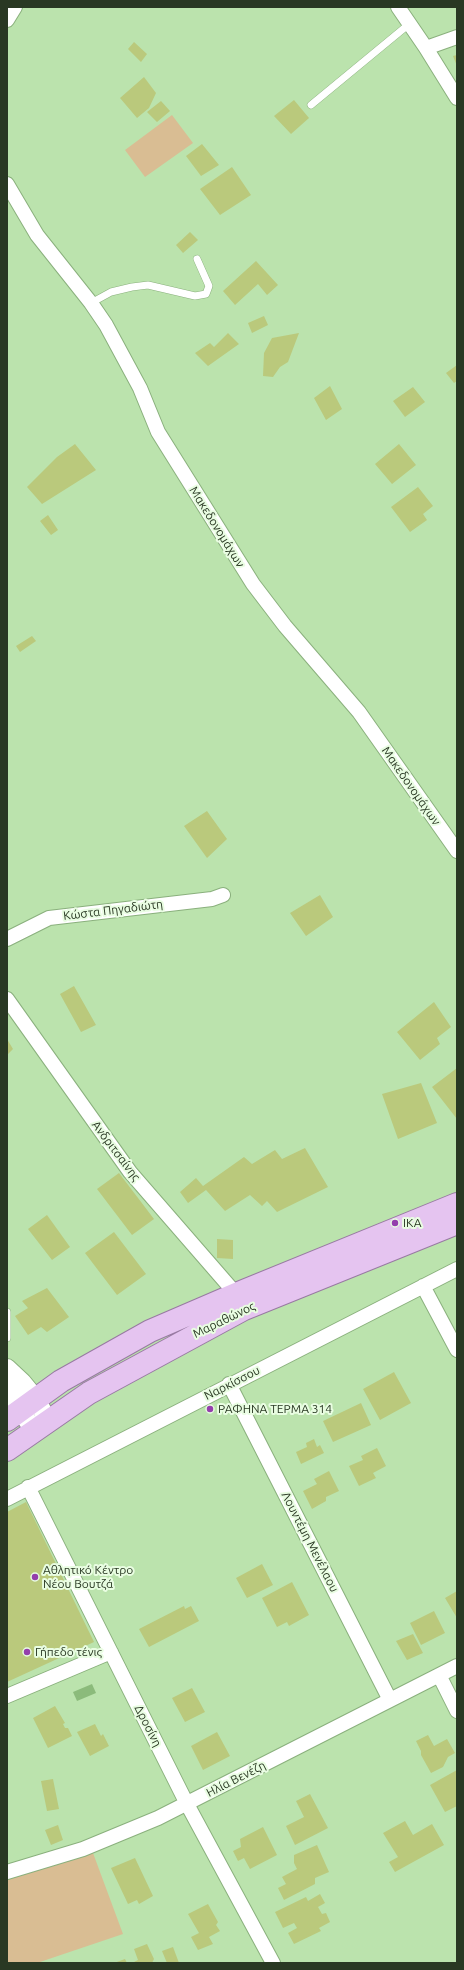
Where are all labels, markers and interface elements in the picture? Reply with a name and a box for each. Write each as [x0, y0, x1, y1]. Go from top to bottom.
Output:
street label: Μακεδονομάχων [186, 484, 248, 570]
street label: Μακεδονομάχων [379, 744, 443, 828]
street label: Κώστα Πηγαδιώτη [62, 897, 164, 923]
street label: Ανδριτσαίνης [89, 1118, 143, 1184]
place label: ΙΚΑ [403, 1216, 422, 1230]
marker: ΙΚΑ [390, 1218, 400, 1228]
street label: Μαραθώνος [191, 1299, 257, 1341]
street label: Ναρκίσσου [202, 1363, 262, 1403]
place label: ΡΑΦΗΝΑ ΤΕΡΜΑ 314 [218, 1402, 332, 1416]
marker: ΡΑΦΗΝΑ ΤΕΡΜΑ 314 [205, 1404, 215, 1414]
street label: Λουντέμη Μενέλαου [278, 1489, 342, 1595]
place label: Αθλητικό Κέντρο Νέου Βουτζά [43, 1563, 133, 1591]
marker: Αθλητικό Κέντρο Νέου Βουτζά [30, 1572, 40, 1582]
place label: Γήπεδο τένις [35, 1645, 102, 1659]
marker: Γήπεδο τένις [22, 1647, 32, 1657]
street label: Δροσίνη [131, 1703, 165, 1749]
street label: Ηλία Βενέζη [204, 1758, 268, 1800]

